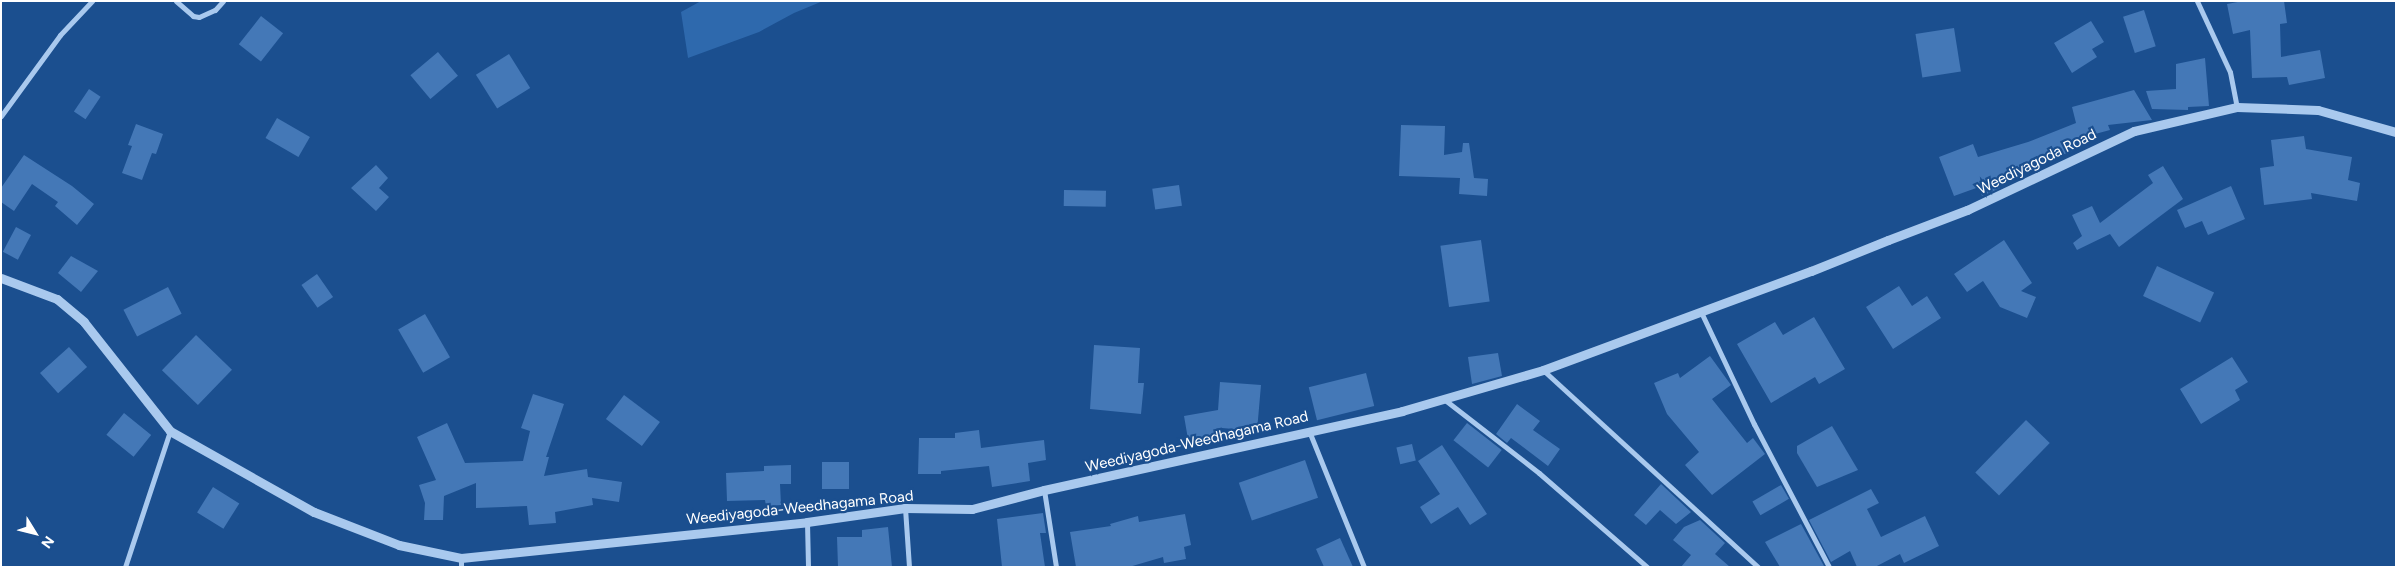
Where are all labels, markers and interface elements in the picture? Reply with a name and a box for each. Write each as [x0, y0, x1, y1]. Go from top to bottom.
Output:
street label: Weediyagoda Road [1975, 125, 2099, 199]
street label: Weediyagoda-Weedhagama Road [1084, 408, 1310, 476]
street label: Weediyagoda-Weedhagama Road [686, 487, 914, 529]
north arrow [10, 508, 60, 558]
text: N [37, 533, 58, 551]

